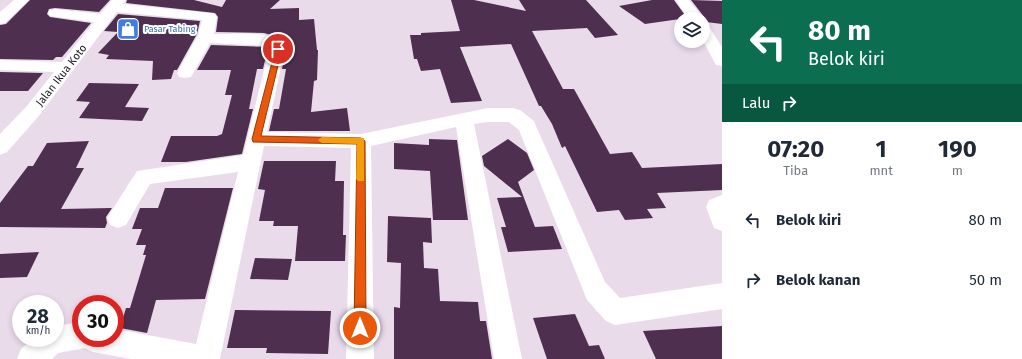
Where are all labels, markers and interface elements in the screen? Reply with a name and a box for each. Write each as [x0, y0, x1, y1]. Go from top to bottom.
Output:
map controls [674, 12, 710, 48]
button: layers [674, 12, 710, 48]
text: 80 m [808, 14, 871, 47]
shop icon: Pasar Tabing [115, 16, 141, 42]
icon: left [742, 16, 794, 68]
place label: Pasar Tabing [144, 24, 196, 34]
pin [261, 32, 295, 66]
icon: arrive [267, 38, 289, 60]
street label: Jalan Ikua Koto [33, 42, 90, 109]
text: Belok kiri [808, 48, 885, 70]
icon: right [778, 92, 800, 114]
text: Lalu [742, 94, 770, 112]
text: 07:20 [767, 135, 824, 163]
text: 1 [876, 135, 887, 163]
text: 190 [938, 135, 977, 163]
text: Tiba [783, 163, 808, 178]
text: mnt [869, 163, 893, 178]
text: m [952, 163, 963, 178]
icon: left [742, 209, 764, 231]
text: Belok kiri [776, 211, 841, 229]
text: 80 m [969, 211, 1002, 229]
icon: right [742, 269, 764, 291]
text: Belok kanan [776, 271, 860, 289]
text: 50 m [969, 271, 1002, 289]
speed limit sign: 30 [72, 295, 124, 347]
text: 28 [27, 304, 49, 328]
position arrow [339, 307, 381, 349]
text: km/h [26, 325, 50, 337]

